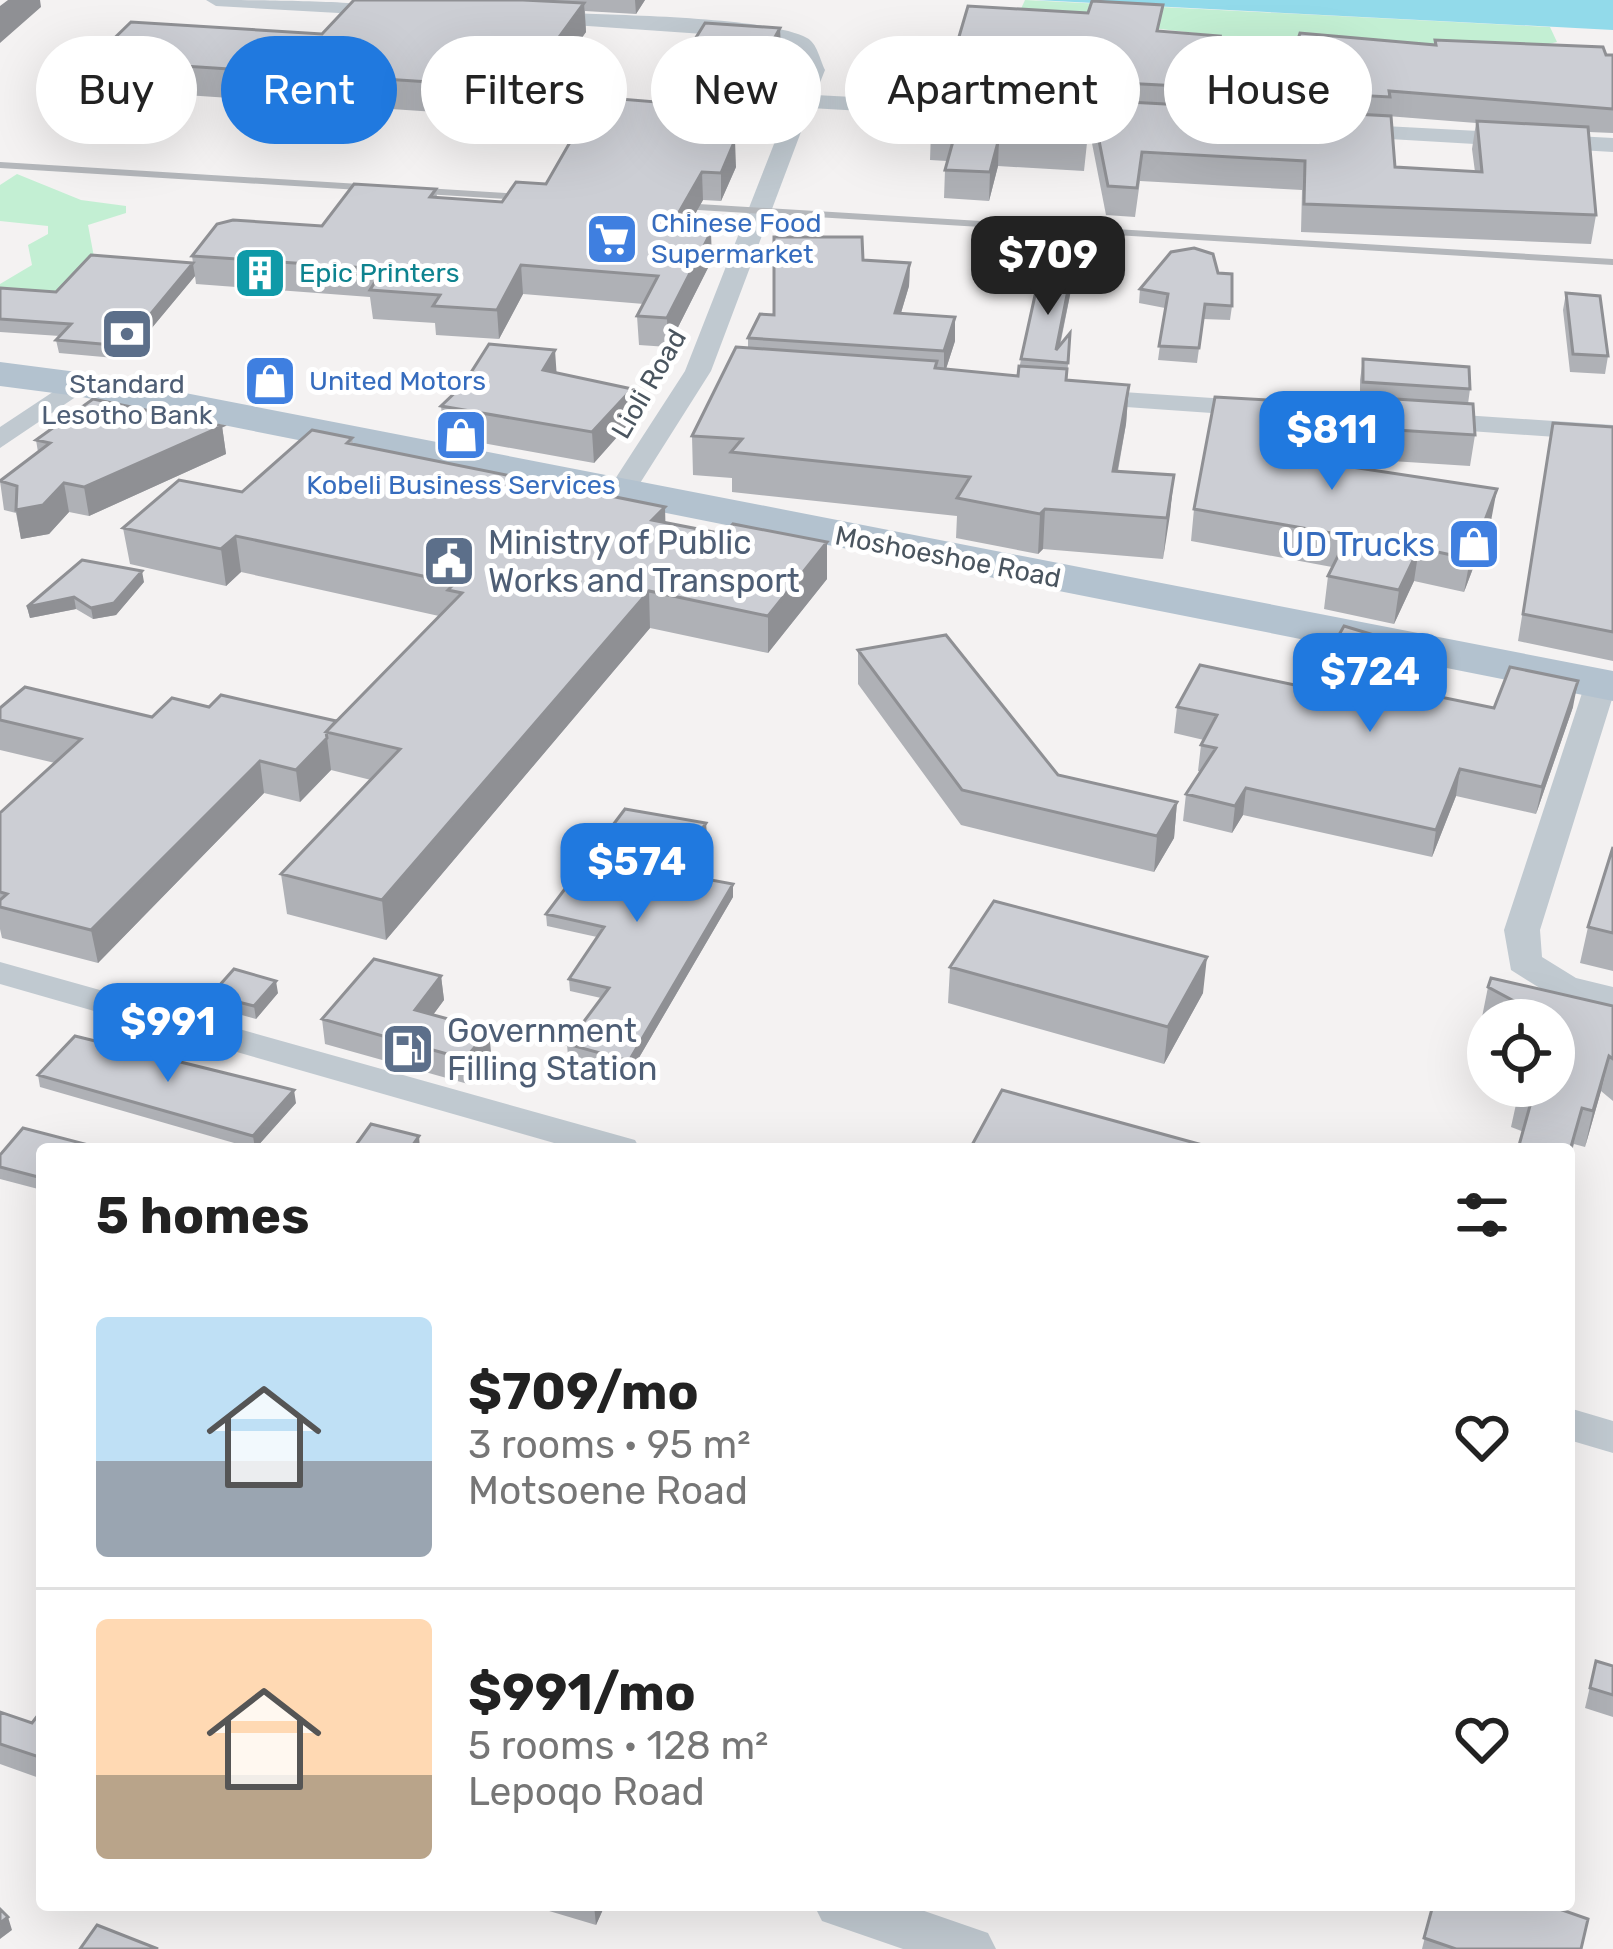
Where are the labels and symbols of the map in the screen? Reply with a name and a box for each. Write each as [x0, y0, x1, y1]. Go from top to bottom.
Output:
place label: Chinese Food Supermarket [651, 207, 821, 270]
supermarket icon: Chinese Food Supermarket [584, 211, 640, 267]
pin: $709 [977, 216, 1119, 318]
building icon: Epic Printers [232, 245, 288, 301]
place label: Epic Printers [299, 257, 460, 289]
bank icon: Standard Lesotho Bank [99, 306, 155, 362]
street label: Lioli Road [605, 324, 693, 444]
shop icon: United Motors [242, 353, 298, 409]
place label: United Motors [309, 365, 486, 397]
place label: Standard Lesotho Bank [41, 368, 213, 431]
pin: $811 [1261, 391, 1403, 493]
shop icon: Kobeli Business Services [433, 407, 489, 463]
place label: Kobeli Business Services [306, 469, 616, 501]
shop icon: UD Trucks [1446, 516, 1502, 572]
street label: Moshoeshoe Road [832, 519, 1064, 595]
place label: Ministry of Public Works and Transport [488, 523, 800, 600]
place label: UD Trucks [1281, 525, 1435, 564]
public building icon: Ministry of Public Works and Transport [421, 533, 477, 589]
pin: $724 [1299, 633, 1441, 735]
pin: $574 [566, 823, 708, 925]
pin: $991 [97, 983, 239, 1085]
place label: Government Filling Station [447, 1011, 657, 1088]
fuel station icon: Government Filling Station [380, 1021, 436, 1077]

